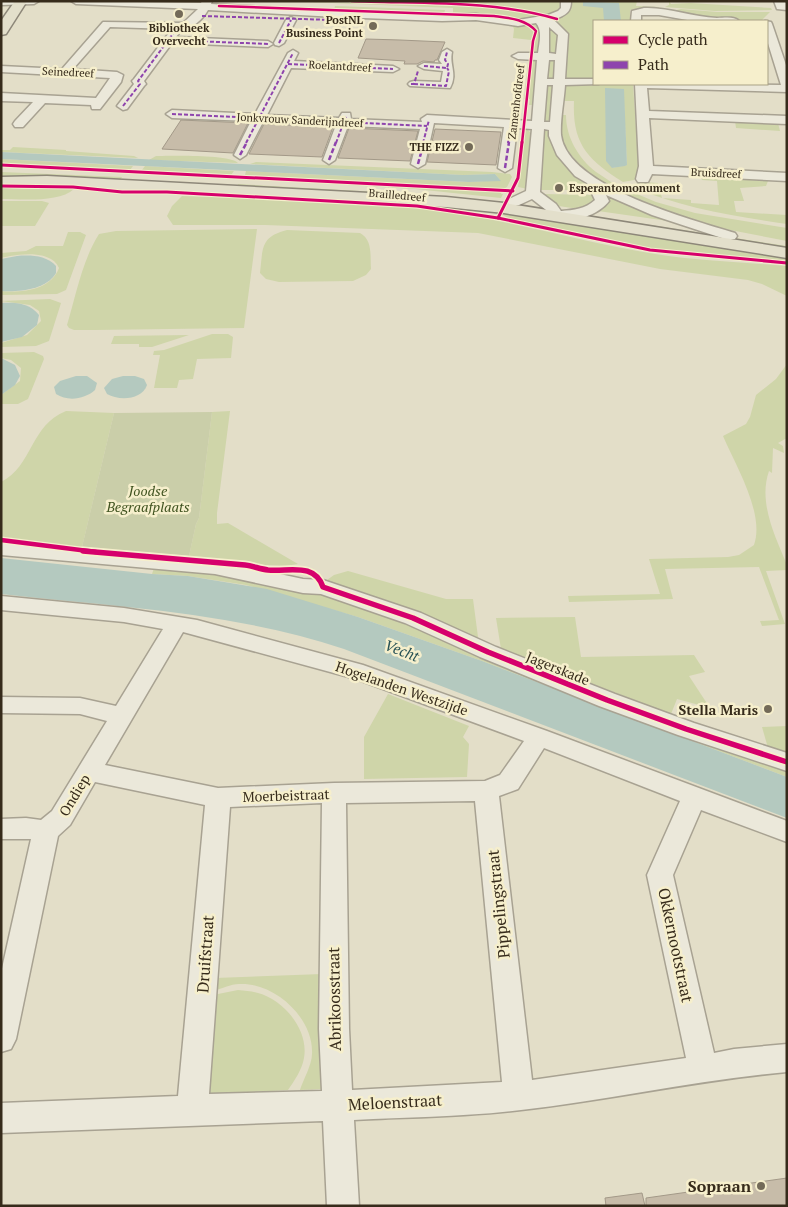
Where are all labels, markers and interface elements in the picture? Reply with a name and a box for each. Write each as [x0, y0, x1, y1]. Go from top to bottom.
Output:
marker: Bibliotheek Overvecht [173, 8, 185, 20]
place label: PostNL Business Point [286, 13, 364, 40]
marker: PostNL Business Point [367, 20, 379, 32]
legend [593, 20, 768, 85]
place label: Bibliotheek Overvecht [149, 21, 210, 48]
text: Cycle path [638, 29, 708, 49]
text: Path [638, 54, 669, 74]
street label: Roelantdreef [308, 57, 373, 75]
street label: Zamenhofdreef [504, 63, 528, 140]
street label: Seinedreef [42, 64, 96, 80]
street label: Jonkvrouw Sanderijndreef [236, 110, 365, 130]
place label: THE FIZZ [409, 140, 459, 154]
marker: THE FIZZ [463, 141, 475, 153]
street label: Bruisdreef [690, 165, 743, 181]
place label: Esperantomonument [569, 181, 681, 195]
marker: Esperantomonument [553, 182, 565, 194]
street label: Brailledreef [368, 186, 427, 205]
park label: Joodse Begraafplaats [105, 481, 190, 516]
water label: Vecht [382, 634, 423, 666]
street label: Jagerskade [523, 647, 593, 689]
street label: Hogelanden Westzijde [333, 656, 471, 720]
place label: Stella Maris [678, 700, 758, 719]
marker: Stella Maris [762, 703, 774, 715]
street label: Ondiep [54, 770, 94, 819]
street label: Moerbeistraat [242, 784, 331, 806]
street label: Pippelingstraat [481, 849, 515, 959]
street label: Okkernootstraat [653, 886, 699, 1004]
street label: Druifstraat [191, 914, 219, 994]
street label: Abrikoosstraat [322, 947, 346, 1051]
street label: Meloenstraat [347, 1089, 443, 1115]
place label: Sopraan [688, 1175, 752, 1197]
marker: Sopraan [755, 1180, 767, 1192]

